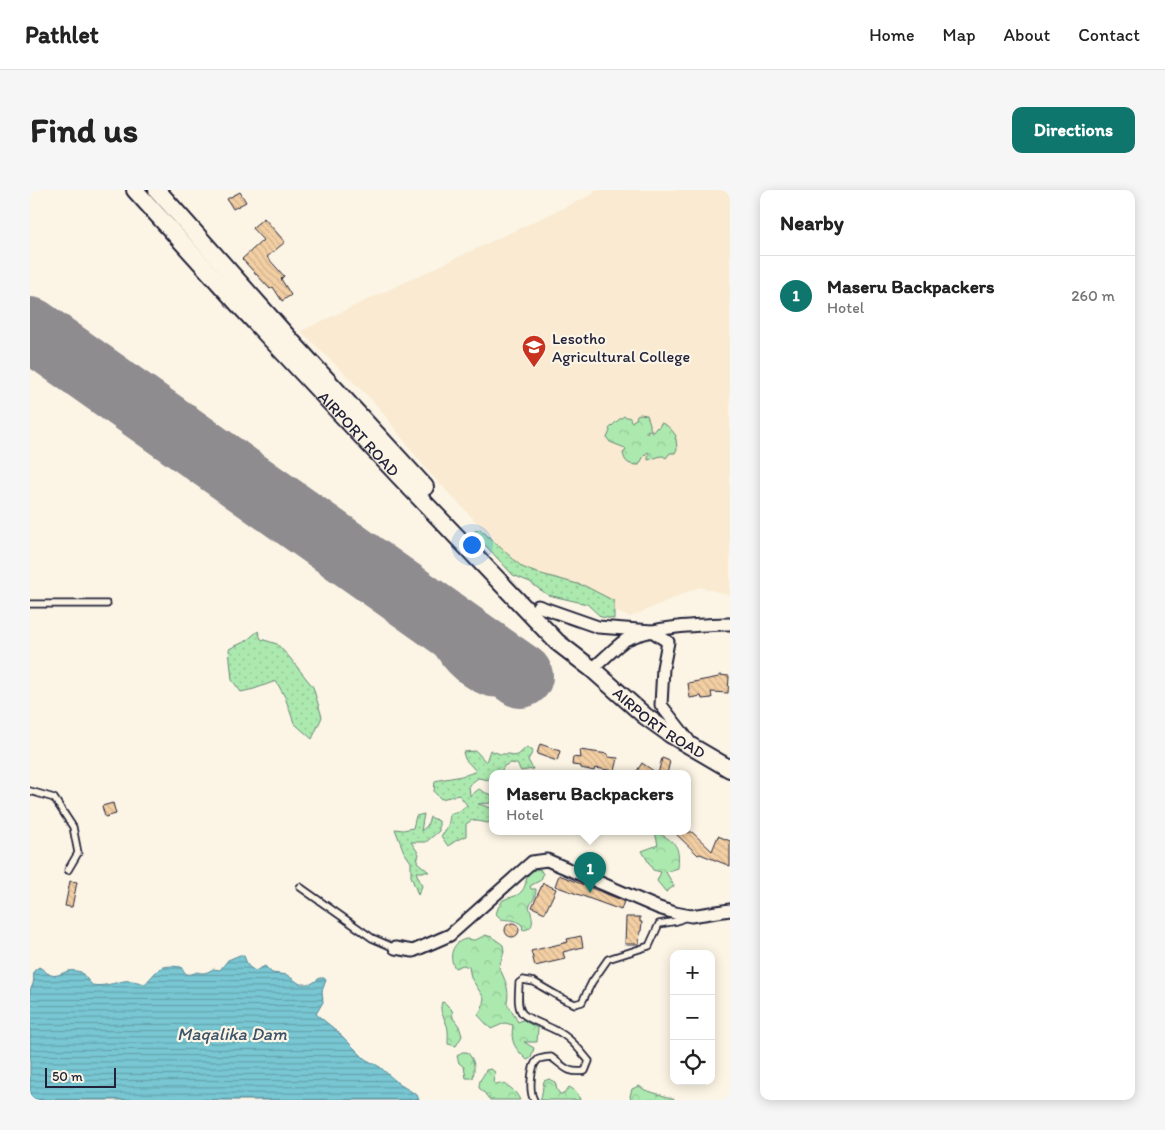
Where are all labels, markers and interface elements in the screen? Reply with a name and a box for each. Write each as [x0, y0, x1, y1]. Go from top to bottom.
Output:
text: Pathlet [25, 20, 99, 49]
text: Home [869, 24, 915, 46]
text: Map [943, 24, 976, 46]
text: About [1004, 24, 1050, 46]
text: Contact [1078, 24, 1140, 46]
button: Directions [1012, 107, 1135, 153]
text: Find us [30, 109, 138, 151]
text: Nearby [780, 210, 844, 235]
text: Maseru Backpackers [827, 275, 995, 298]
text: 1 [792, 286, 800, 305]
text: 260 m [1071, 286, 1115, 305]
text: Hotel [827, 298, 864, 317]
place label: Lesotho Agricultural College [552, 329, 690, 366]
school or university icon: Lesotho Agricultural College [521, 334, 547, 368]
street label: AIRPORT ROAD [314, 387, 403, 480]
your location [459, 532, 485, 558]
street label: AIRPORT ROAD [609, 683, 709, 763]
popup [489, 770, 691, 835]
text: Maseru Backpackers [506, 782, 674, 805]
text: Hotel [506, 805, 544, 824]
pin: 1 [574, 852, 606, 893]
map controls [670, 950, 715, 1085]
button: + [670, 950, 715, 995]
button: − [670, 995, 715, 1040]
water label: Maqalika Dam [177, 1023, 288, 1045]
button: locate [670, 1040, 715, 1085]
scale bar [45, 1065, 116, 1088]
text: 50 m [52, 1068, 83, 1085]

